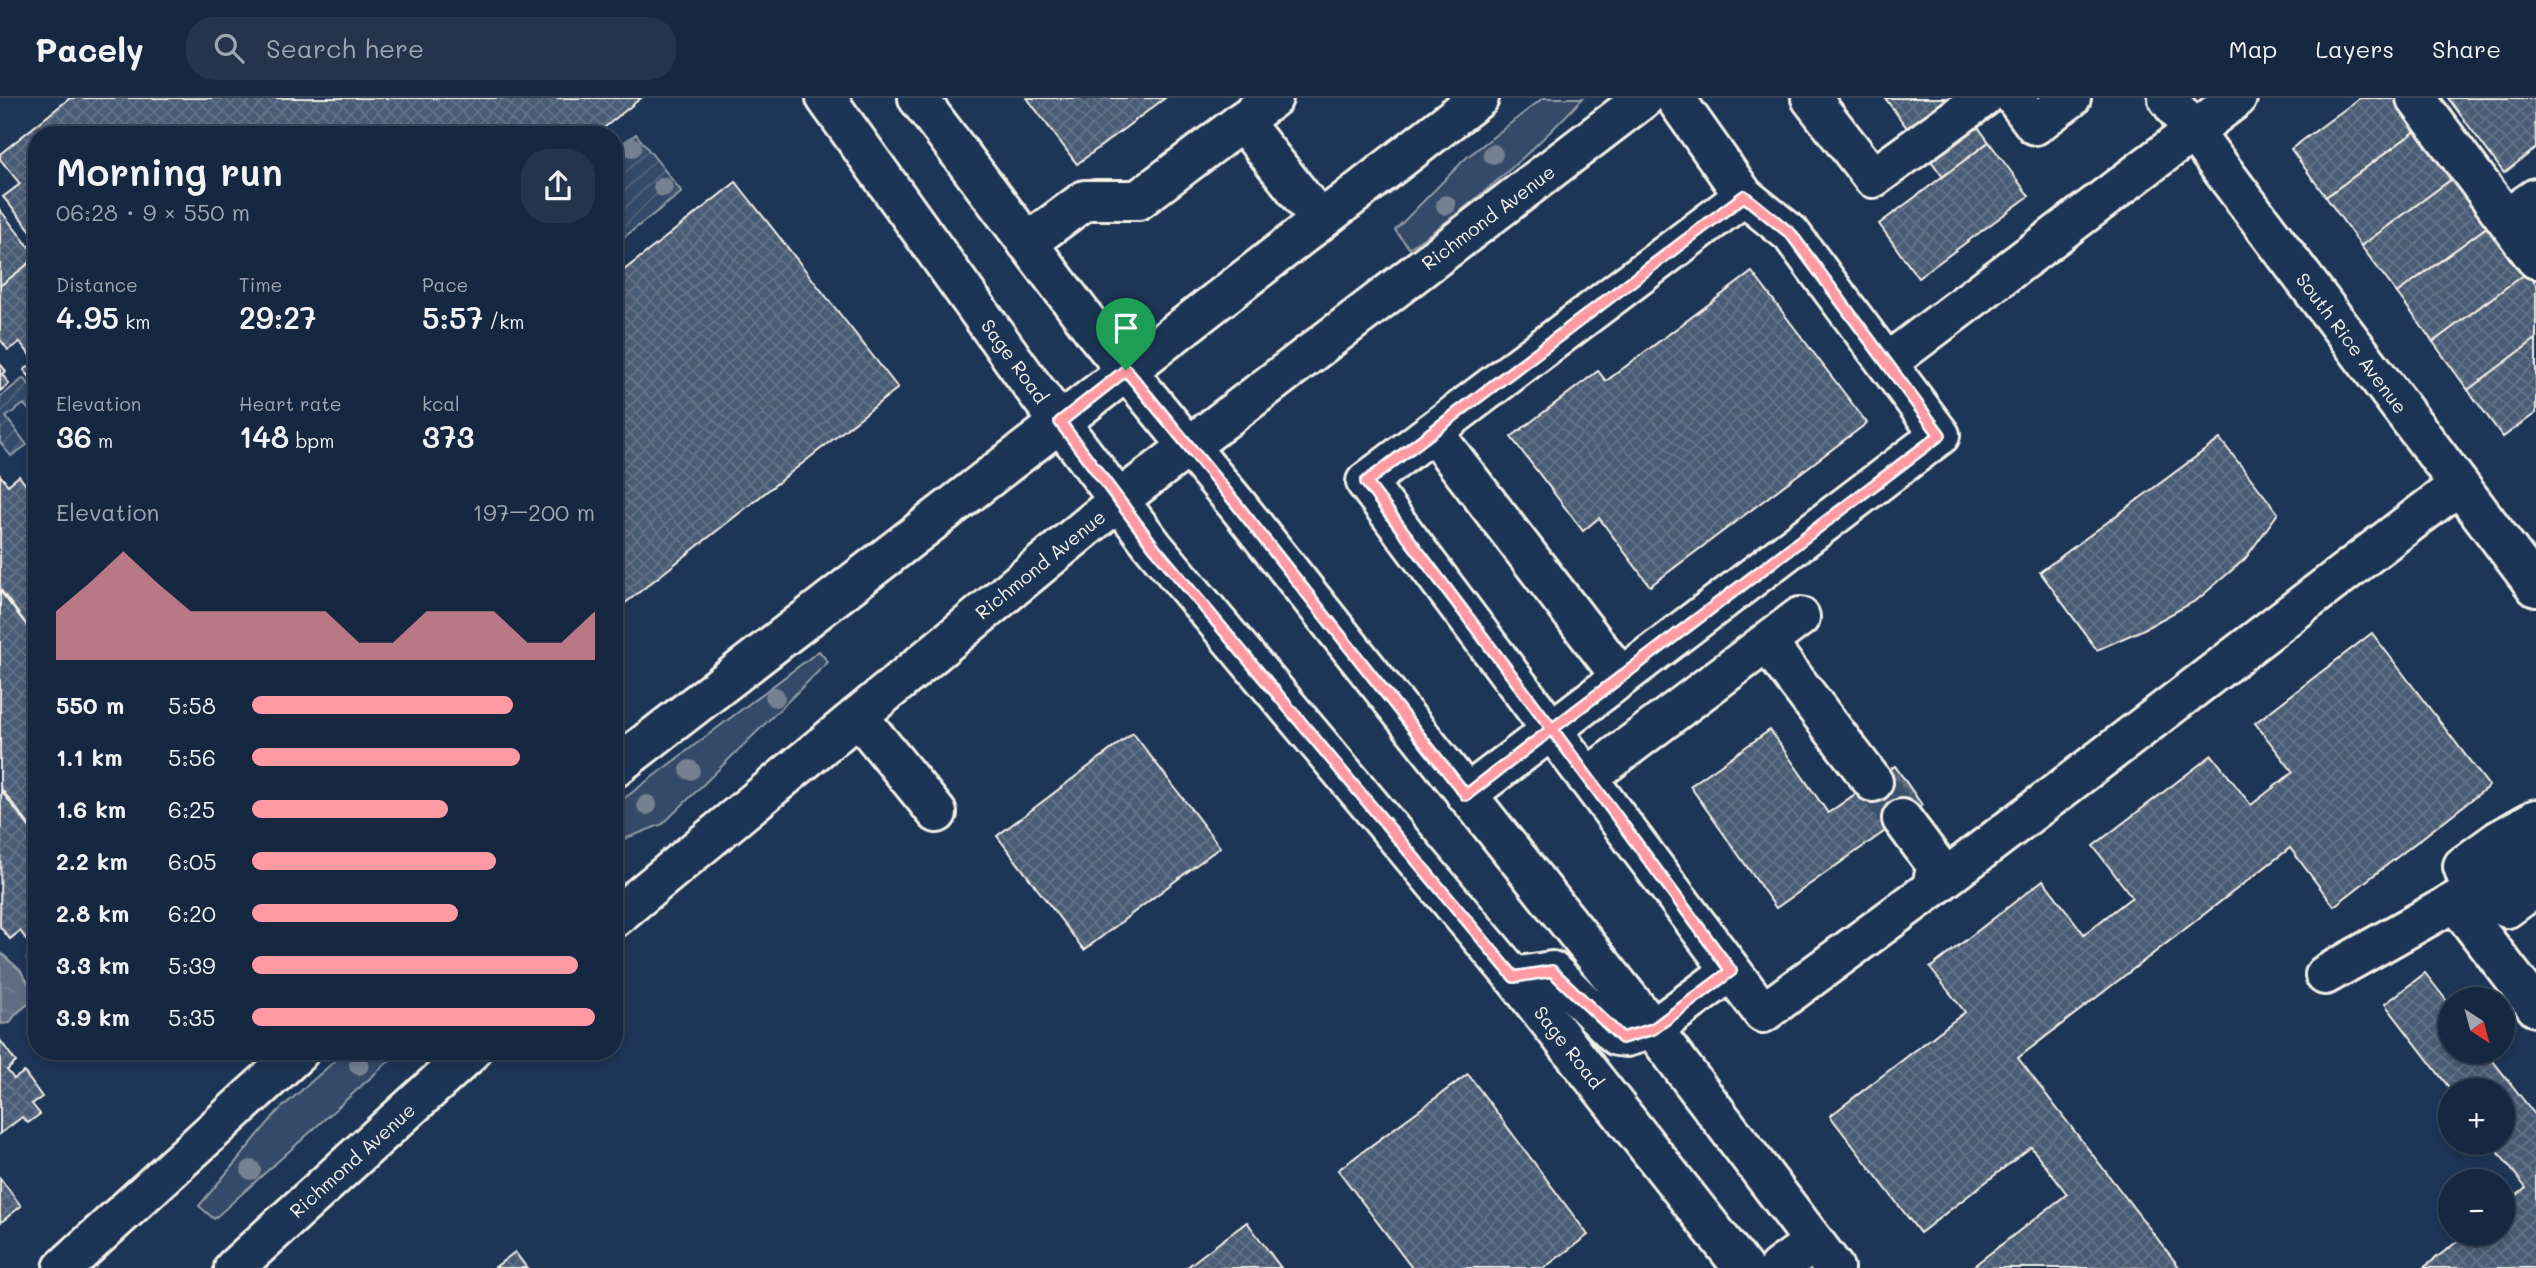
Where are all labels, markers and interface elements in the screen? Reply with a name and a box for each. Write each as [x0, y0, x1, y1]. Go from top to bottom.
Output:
search box [186, 17, 676, 80]
text: Pacely [35, 27, 144, 70]
icon: search [210, 29, 248, 67]
text: Search here [266, 31, 424, 65]
text: Map [2229, 33, 2277, 64]
text: Layers [2315, 33, 2394, 64]
text: Share [2432, 33, 2501, 64]
text: Morning run [56, 146, 283, 196]
button: share [521, 149, 595, 223]
street label: Richmond Avenue [1416, 159, 1560, 275]
text: 06:28 · 9 × 550 m [56, 197, 250, 227]
street label: South Rice Avenue [2291, 267, 2413, 419]
text: Distance [56, 272, 138, 297]
text: Time [239, 272, 282, 297]
text: Pace [422, 272, 468, 297]
text: 4.95 [56, 297, 119, 337]
text: 29:27 [239, 297, 317, 337]
text: 5:57 [422, 297, 483, 337]
pin [1096, 298, 1156, 370]
text: km [119, 309, 150, 334]
text: /km [483, 309, 525, 334]
icon: arrive [1107, 309, 1145, 347]
street label: Sage Road [976, 314, 1054, 408]
text: Elevation [56, 391, 141, 416]
text: Heart rate [239, 391, 342, 416]
text: kcal [422, 391, 460, 416]
text: 36 [56, 416, 92, 456]
text: 148 [239, 416, 289, 456]
text: 373 [422, 416, 474, 456]
text: m [92, 428, 113, 453]
text: bpm [289, 428, 334, 453]
text: Elevation [56, 497, 159, 527]
text: 197–200 m [473, 497, 595, 527]
street label: Richmond Avenue [970, 504, 1110, 624]
text: 550 m [56, 690, 124, 720]
text: 5:58 [168, 690, 216, 720]
text: 1.1 km [56, 742, 122, 772]
text: 5:56 [168, 742, 216, 772]
text: 1.6 km [56, 794, 126, 824]
text: 6:25 [168, 794, 215, 824]
text: 2.2 km [56, 846, 128, 876]
text: 6:05 [168, 846, 217, 876]
text: 2.8 km [56, 898, 129, 928]
text: 6:20 [168, 898, 216, 928]
text: 3.3 km [56, 950, 130, 980]
text: 5:39 [168, 950, 216, 980]
north arrow [2438, 987, 2515, 1064]
map controls [2438, 987, 2515, 1246]
street label: Sage Road [1529, 1000, 1609, 1094]
text: 3.9 km [56, 1002, 130, 1032]
text: 5:35 [168, 1002, 215, 1032]
button: + [2438, 1078, 2515, 1155]
street label: Richmond Avenue [284, 1097, 420, 1223]
button: − [2438, 1169, 2515, 1246]

